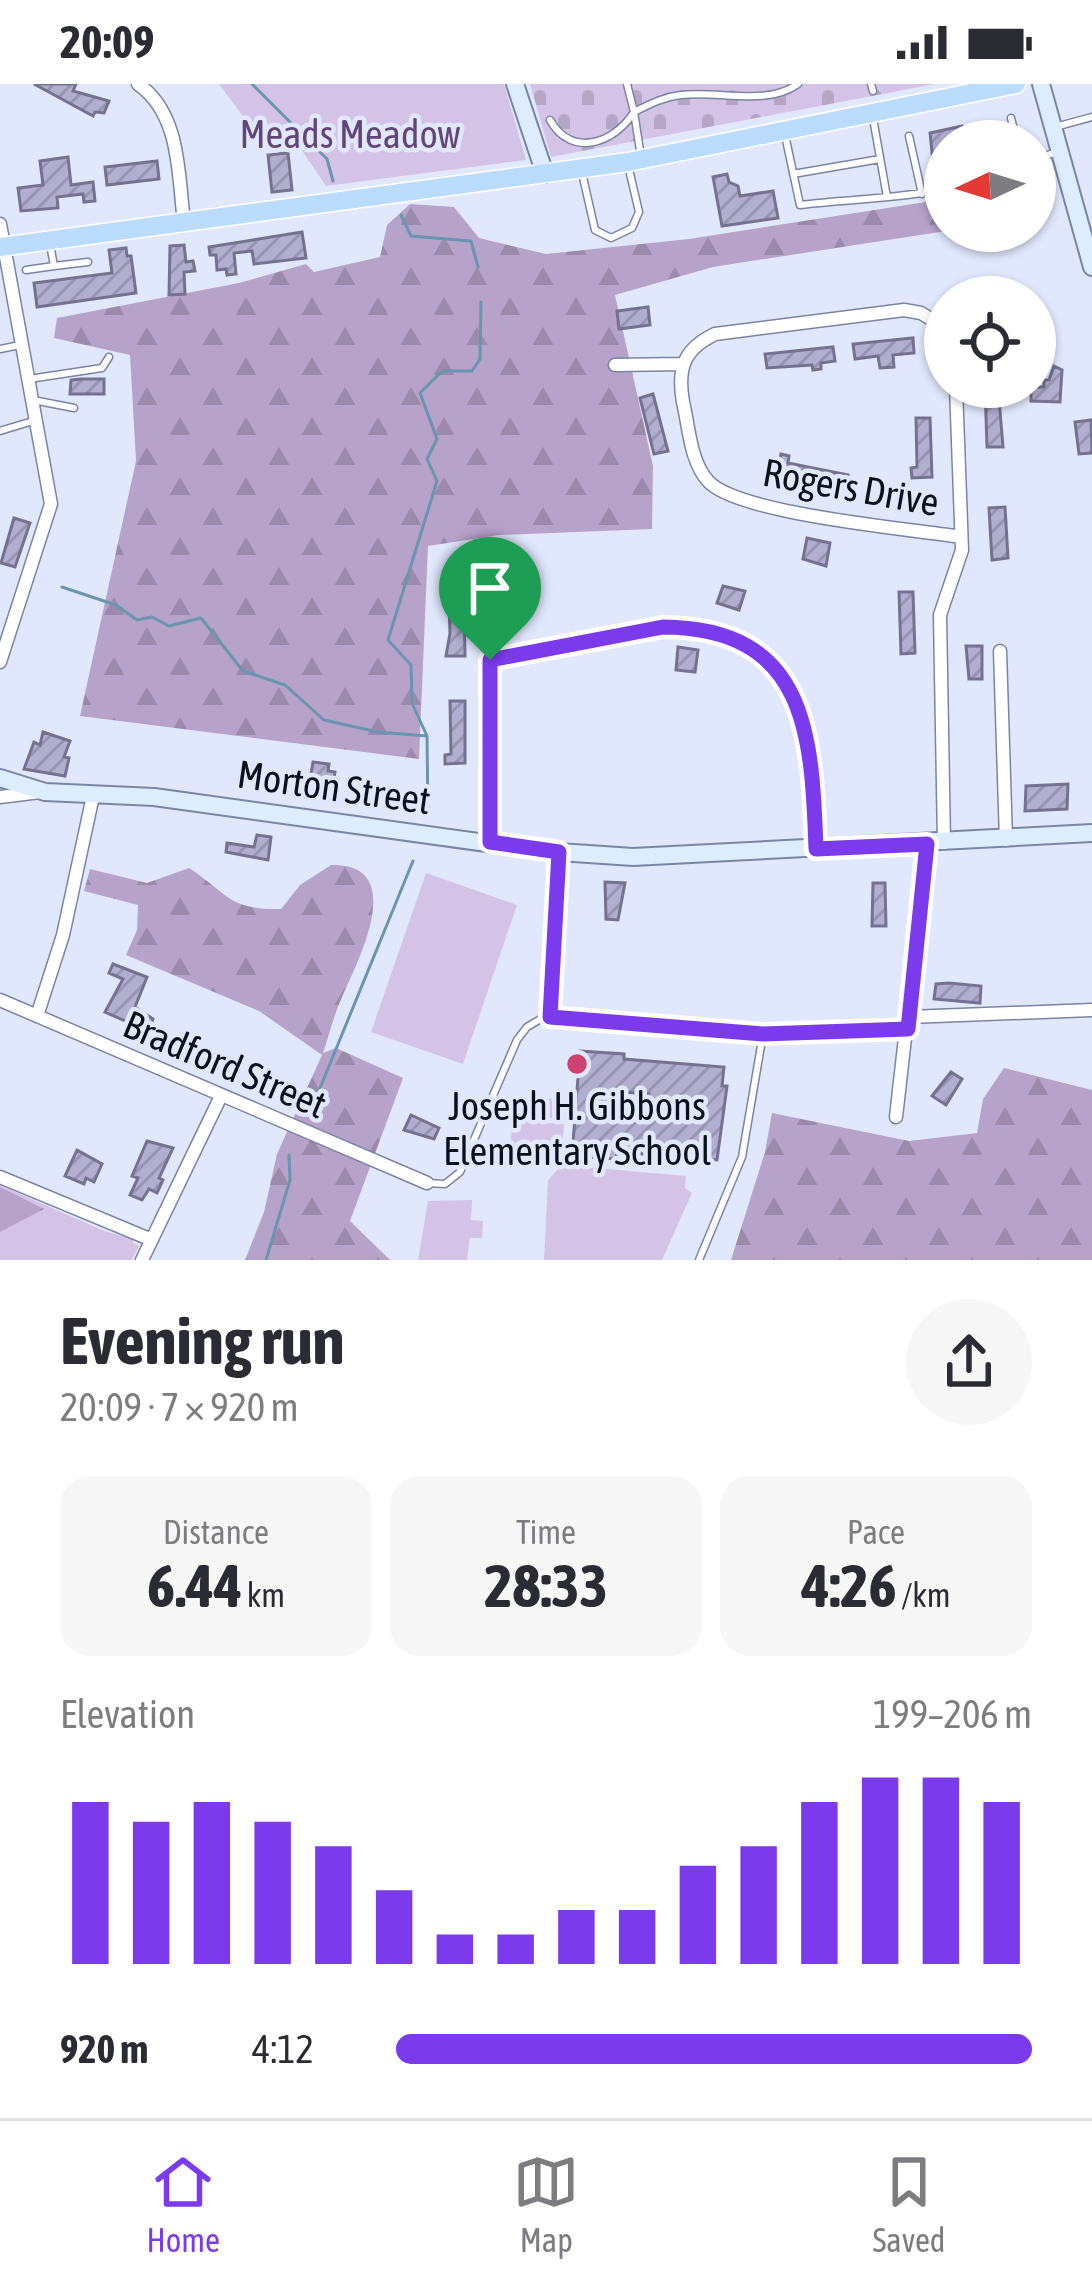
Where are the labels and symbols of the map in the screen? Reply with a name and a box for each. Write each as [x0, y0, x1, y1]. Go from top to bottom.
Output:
park label: Meads Meadow [239, 112, 461, 156]
north arrow [924, 120, 1056, 252]
street label: Rogers Drive [760, 450, 942, 524]
pin [439, 537, 541, 660]
street label: Morton Street [235, 752, 433, 822]
street label: Bradford Street [117, 1002, 333, 1126]
marker: Joseph H. Gibbons Elementary School [564, 1051, 590, 1077]
place label: Joseph H. Gibbons Elementary School [443, 1084, 711, 1173]

